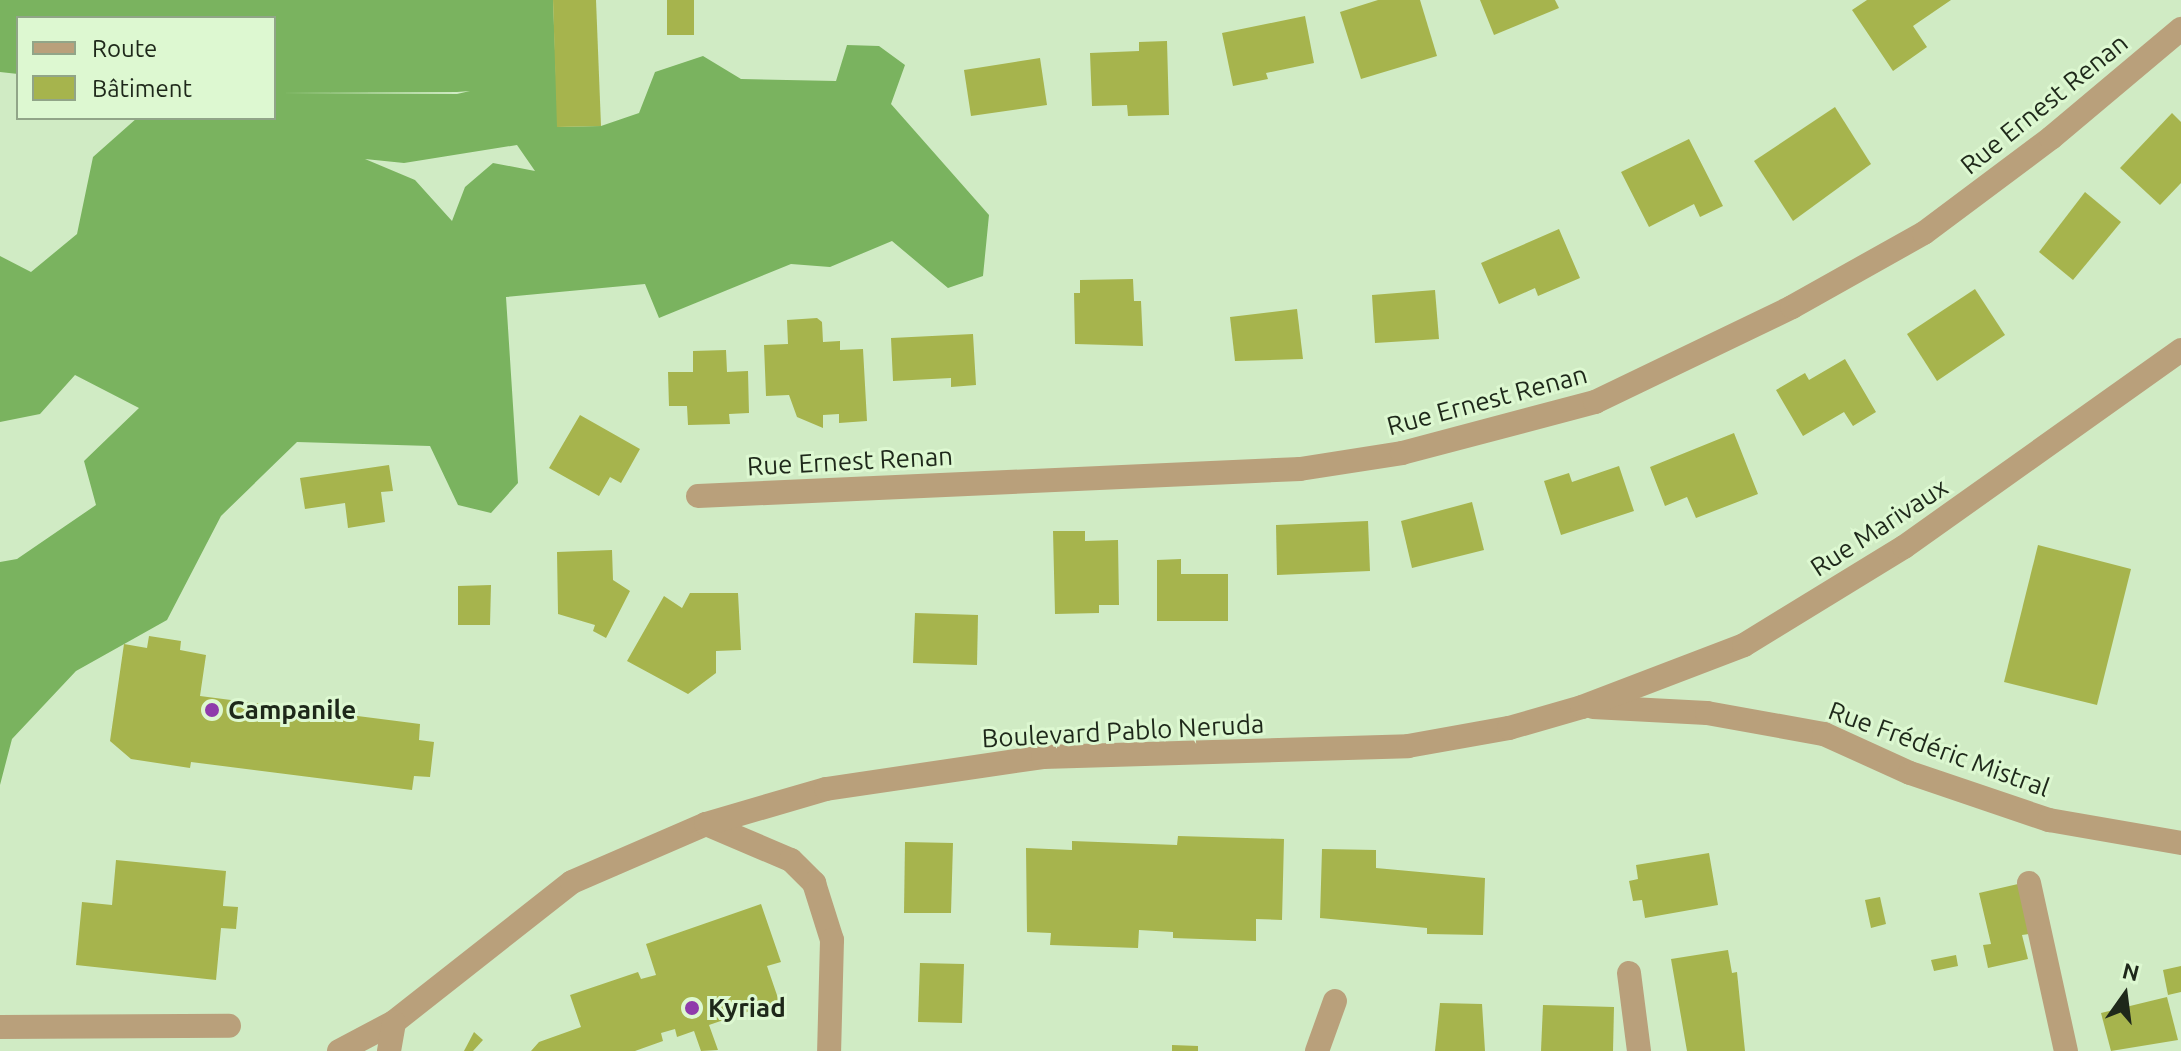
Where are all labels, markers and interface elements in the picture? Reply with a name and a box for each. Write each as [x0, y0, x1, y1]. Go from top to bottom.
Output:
legend [16, 16, 276, 120]
street label: Rue Ernest Renan [1954, 27, 2134, 181]
text: Route [92, 35, 157, 62]
text: Bâtiment [92, 75, 192, 102]
street label: Rue Ernest Renan [1383, 358, 1591, 442]
street label: Rue Ernest Renan [746, 440, 954, 482]
street label: Rue Marivaux [1804, 471, 1954, 583]
place label: Campanile [228, 694, 356, 726]
street label: Rue Frédéric Mistral [1824, 695, 2054, 803]
marker: Campanile [203, 701, 221, 719]
street label: Boulevard Pablo Neruda [981, 708, 1265, 754]
north arrow [2085, 955, 2165, 1035]
text: N [2120, 957, 2142, 985]
place label: Kyriad [708, 992, 786, 1024]
marker: Kyriad [683, 999, 701, 1017]

